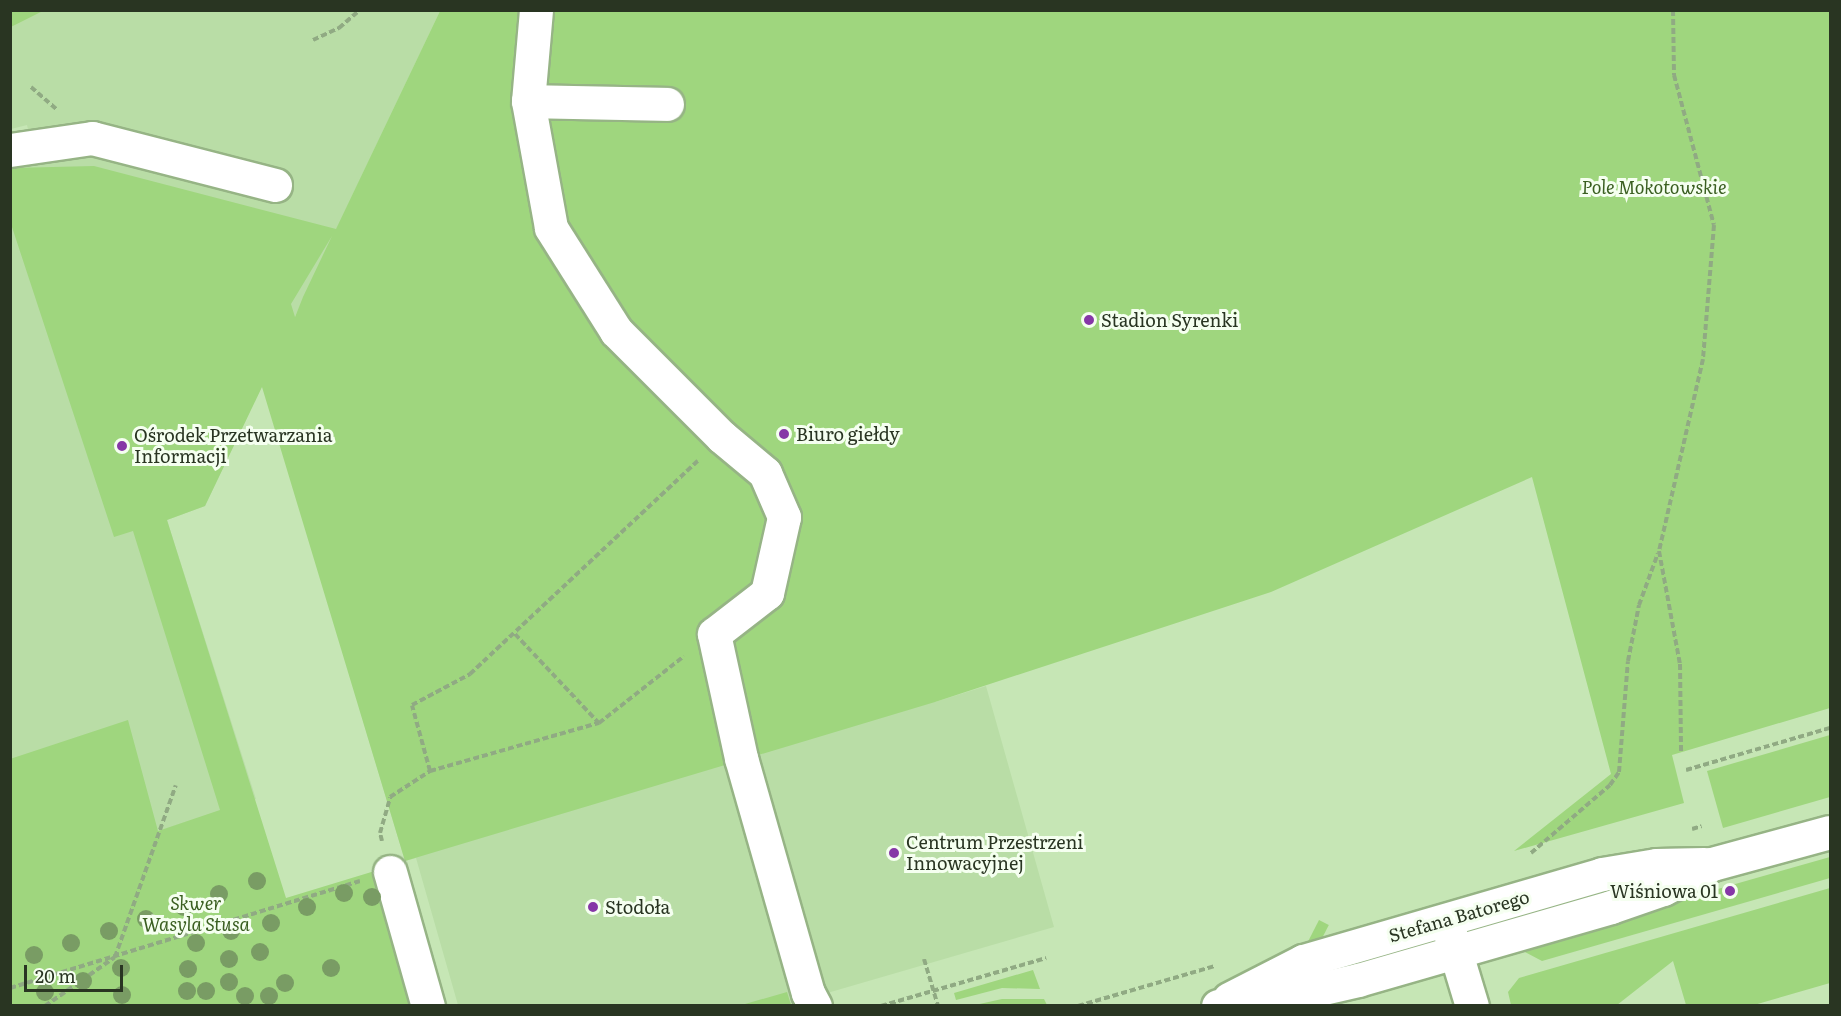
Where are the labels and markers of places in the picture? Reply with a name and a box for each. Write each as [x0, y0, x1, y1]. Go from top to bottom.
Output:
place label: Stadion Syrenki [1101, 309, 1238, 331]
marker: Stadion Syrenki [1082, 313, 1096, 327]
place label: Biuro giełdy [796, 423, 900, 445]
place label: Ośrodek Przetwarzania Informacji [134, 425, 332, 468]
marker: Biuro giełdy [777, 427, 791, 441]
marker: Ośrodek Przetwarzania Informacji [115, 439, 129, 453]
place label: Centrum Przestrzeni Innowacyjnej [906, 832, 1083, 874]
marker: Centrum Przestrzeni Innowacyjnej [887, 846, 901, 860]
place label: Wiśniowa 01 [1610, 880, 1718, 902]
marker: Wiśniowa 01 [1723, 884, 1737, 898]
place label: Stodoła [605, 896, 670, 918]
marker: Stodoła [586, 900, 600, 914]

